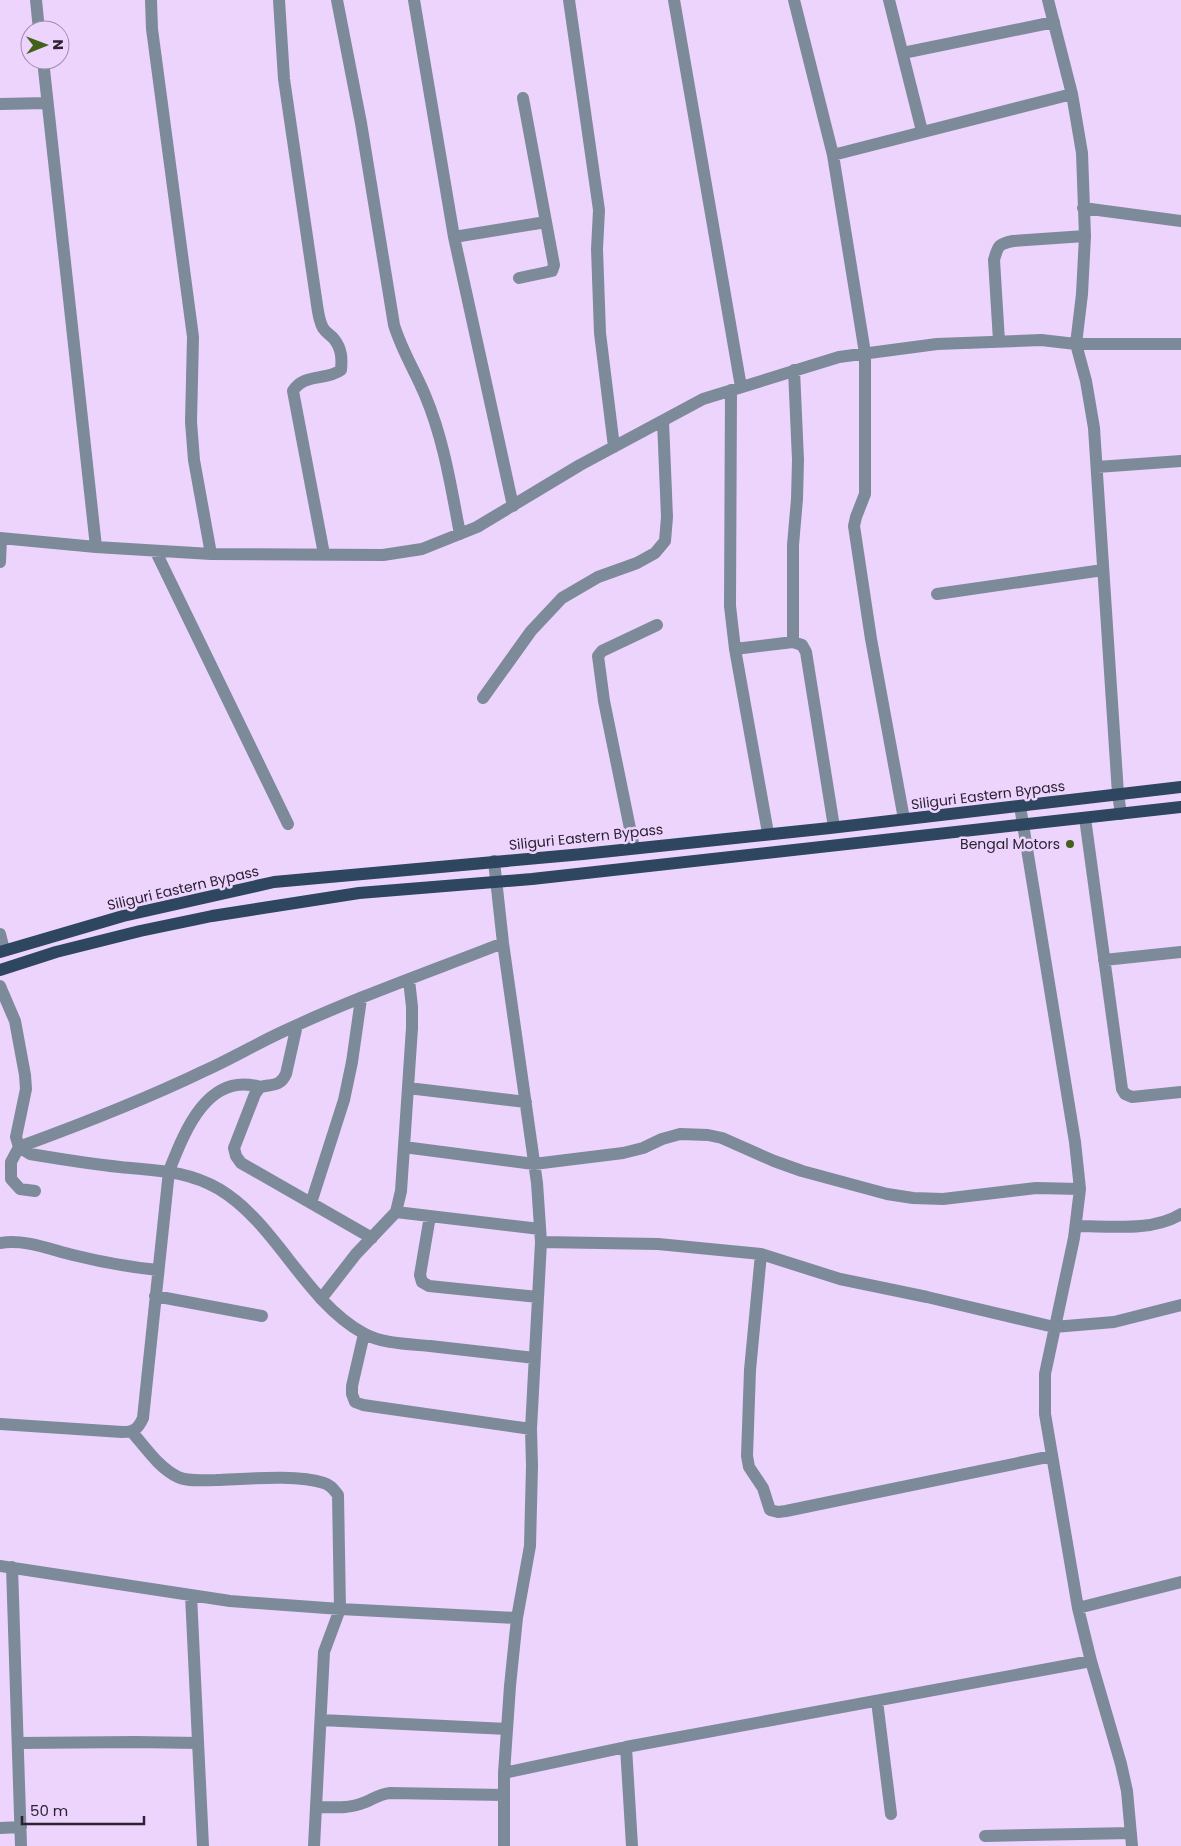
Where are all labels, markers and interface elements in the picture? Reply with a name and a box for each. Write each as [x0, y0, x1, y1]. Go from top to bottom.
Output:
north arrow [20, 20, 70, 70]
text: N [48, 39, 68, 50]
street label: Siliguri Eastern Bypass [910, 776, 1066, 814]
street label: Siliguri Eastern Bypass [508, 819, 664, 855]
place label: Bengal Motors [960, 834, 1060, 854]
marker: Bengal Motors [1064, 838, 1076, 850]
street label: Siliguri Eastern Bypass [105, 861, 261, 915]
scale bar [22, 1794, 145, 1826]
text: 50 m [30, 1800, 68, 1821]

